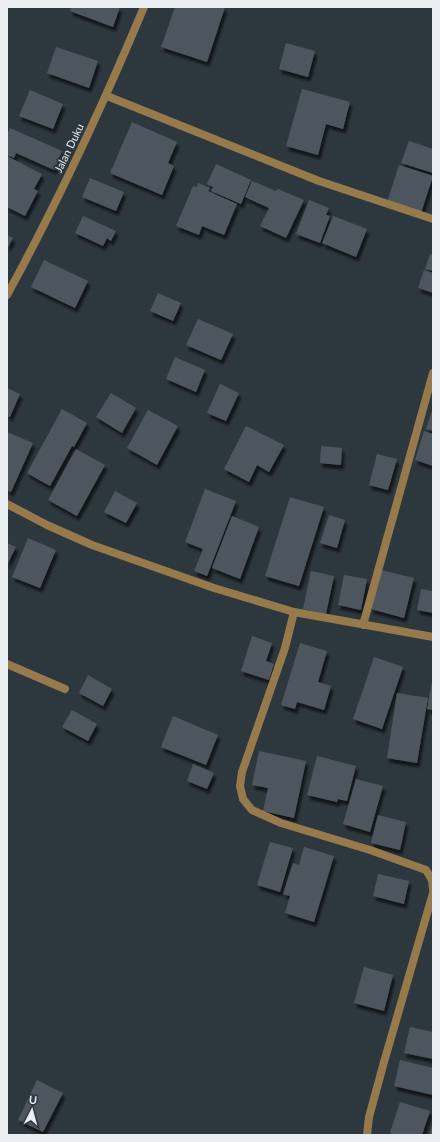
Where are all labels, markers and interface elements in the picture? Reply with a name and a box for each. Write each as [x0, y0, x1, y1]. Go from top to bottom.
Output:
street label: Jalan Duku [51, 121, 86, 174]
north arrow [12, 1090, 52, 1130]
text: U [28, 1093, 38, 1106]

